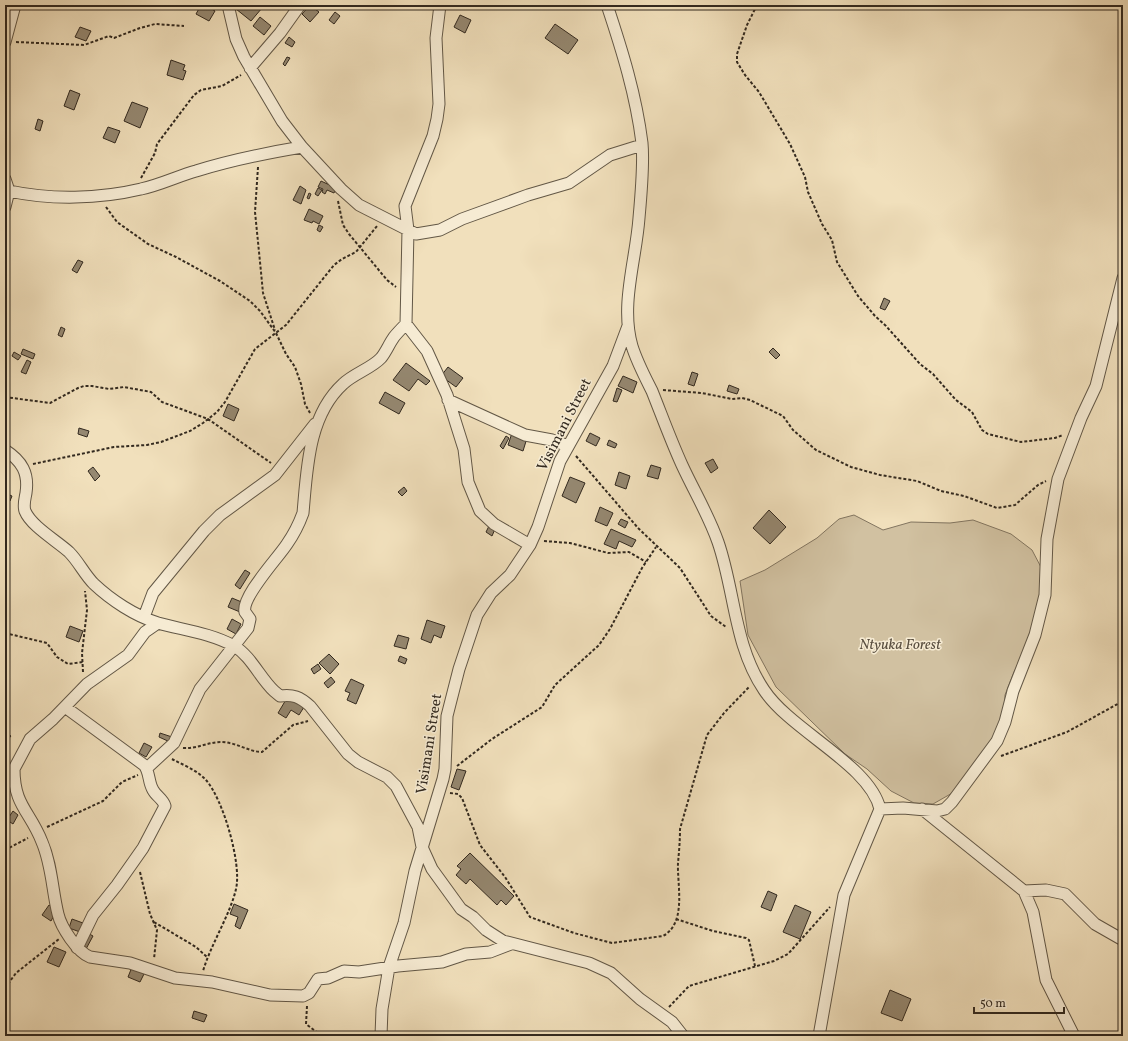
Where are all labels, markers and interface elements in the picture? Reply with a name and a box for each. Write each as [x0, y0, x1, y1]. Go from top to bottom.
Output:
street label: Visimani Street [533, 375, 597, 475]
park label: Ntyuka Forest [859, 635, 942, 656]
street label: Visimani Street [412, 692, 448, 796]
scale bar [974, 989, 1064, 1015]
text: 50 m [980, 996, 1006, 1012]

